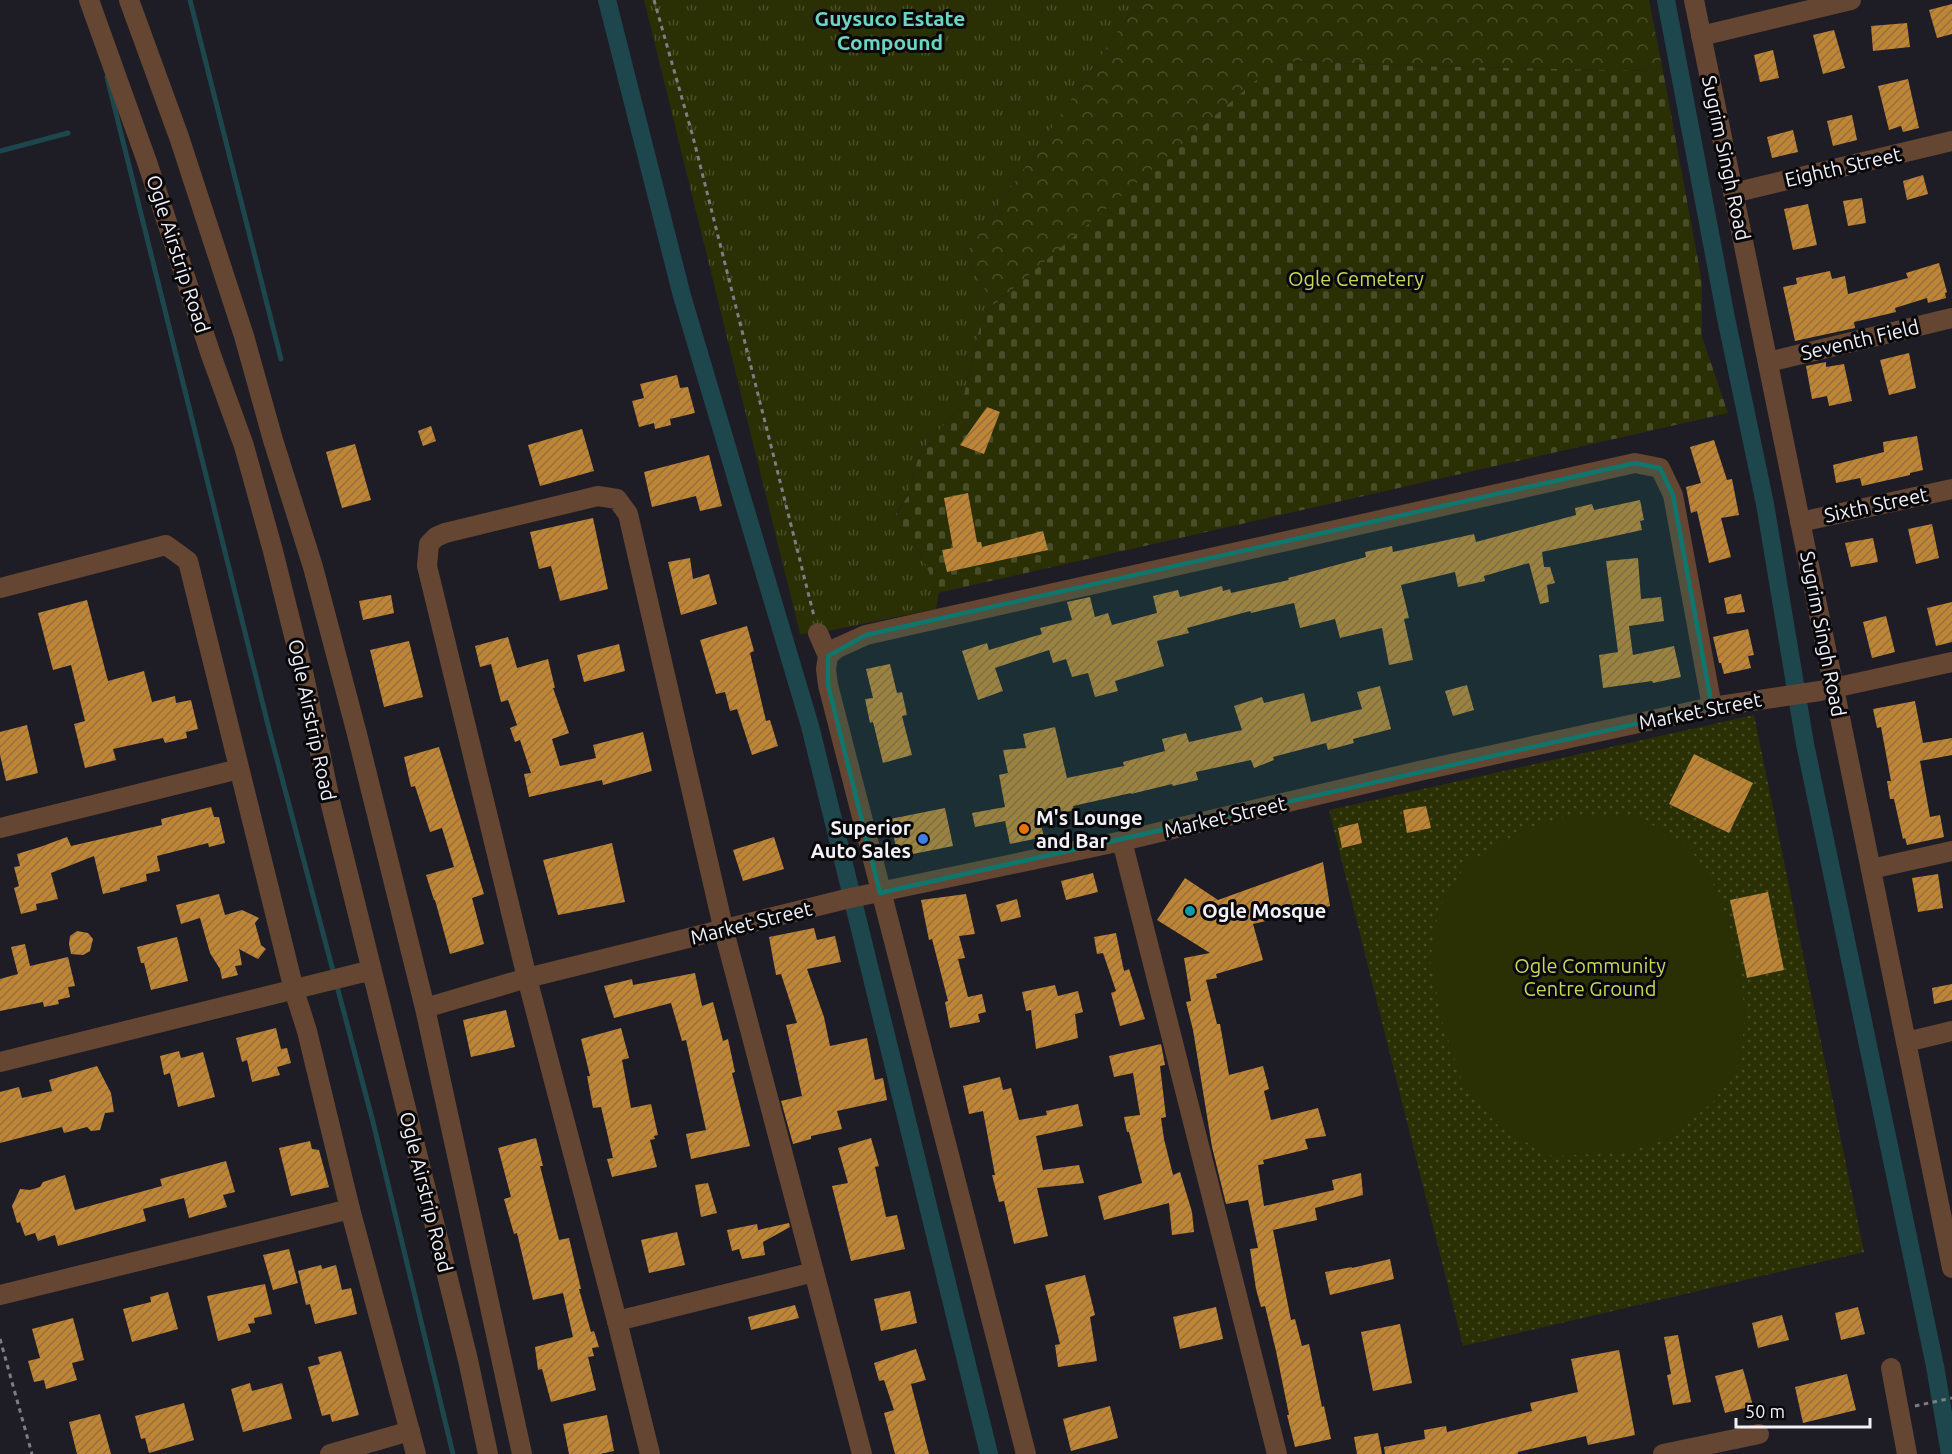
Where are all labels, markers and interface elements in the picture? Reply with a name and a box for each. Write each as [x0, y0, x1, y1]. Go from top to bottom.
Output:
district label: Guysuco Estate Compound [815, 6, 965, 54]
street label: Sugrim Singh Road [1698, 73, 1755, 242]
street label: Eighth Street [1782, 142, 1903, 191]
street label: Ogle Airstrip Road [142, 172, 215, 336]
park label: Ogle Cemetery [1288, 267, 1424, 290]
street label: Seventh Field [1798, 315, 1921, 364]
street label: Sixth Street [1822, 482, 1930, 527]
street label: Sugrim Singh Road [1796, 549, 1851, 719]
street label: Ogle Airstrip Road [284, 637, 341, 803]
street label: Market Street [1637, 687, 1763, 734]
street label: Market Street [1162, 791, 1288, 842]
place label: M's Lounge and Bar [1036, 806, 1143, 852]
place label: Superior Auto Sales [811, 816, 912, 862]
marker: M's Lounge and Bar [1017, 822, 1031, 836]
marker: Superior Auto Sales [916, 832, 930, 846]
street label: Market Street [688, 896, 814, 949]
place label: Ogle Mosque [1202, 899, 1326, 922]
marker: Ogle Mosque [1183, 904, 1197, 918]
park label: Ogle Community Centre Ground [1514, 954, 1666, 1000]
street label: Ogle Airstrip Road [395, 1109, 458, 1275]
scale bar [1736, 1391, 1870, 1429]
text: 50 m [1745, 1401, 1785, 1421]

